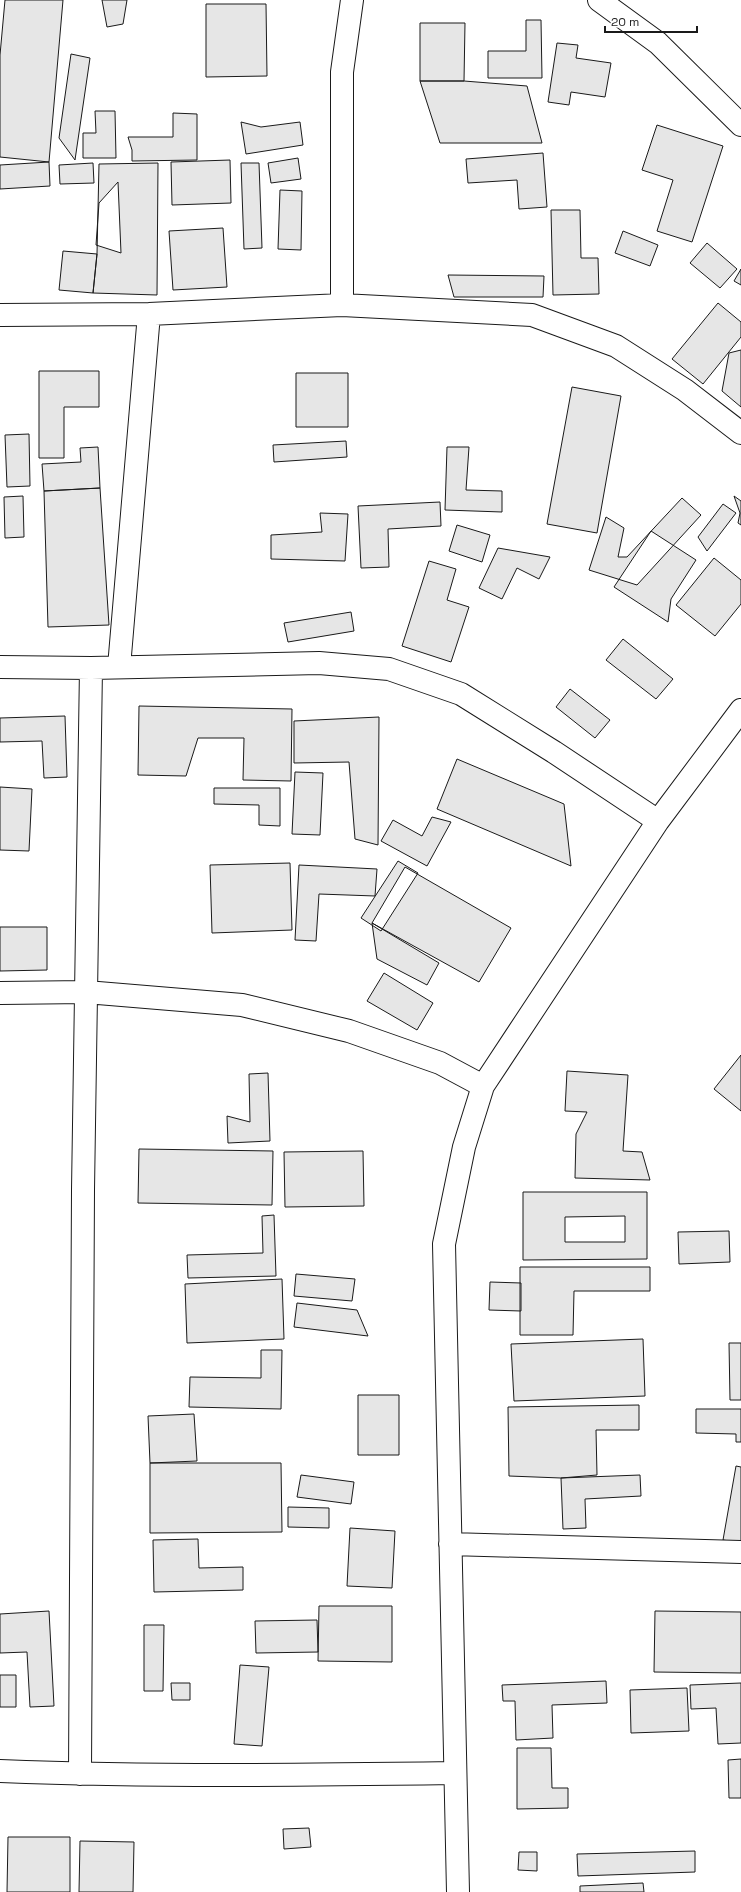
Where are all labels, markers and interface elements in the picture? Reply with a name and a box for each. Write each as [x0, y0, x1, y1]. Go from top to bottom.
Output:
scale bar [605, 8, 697, 34]
text: 20 m [611, 14, 639, 30]

